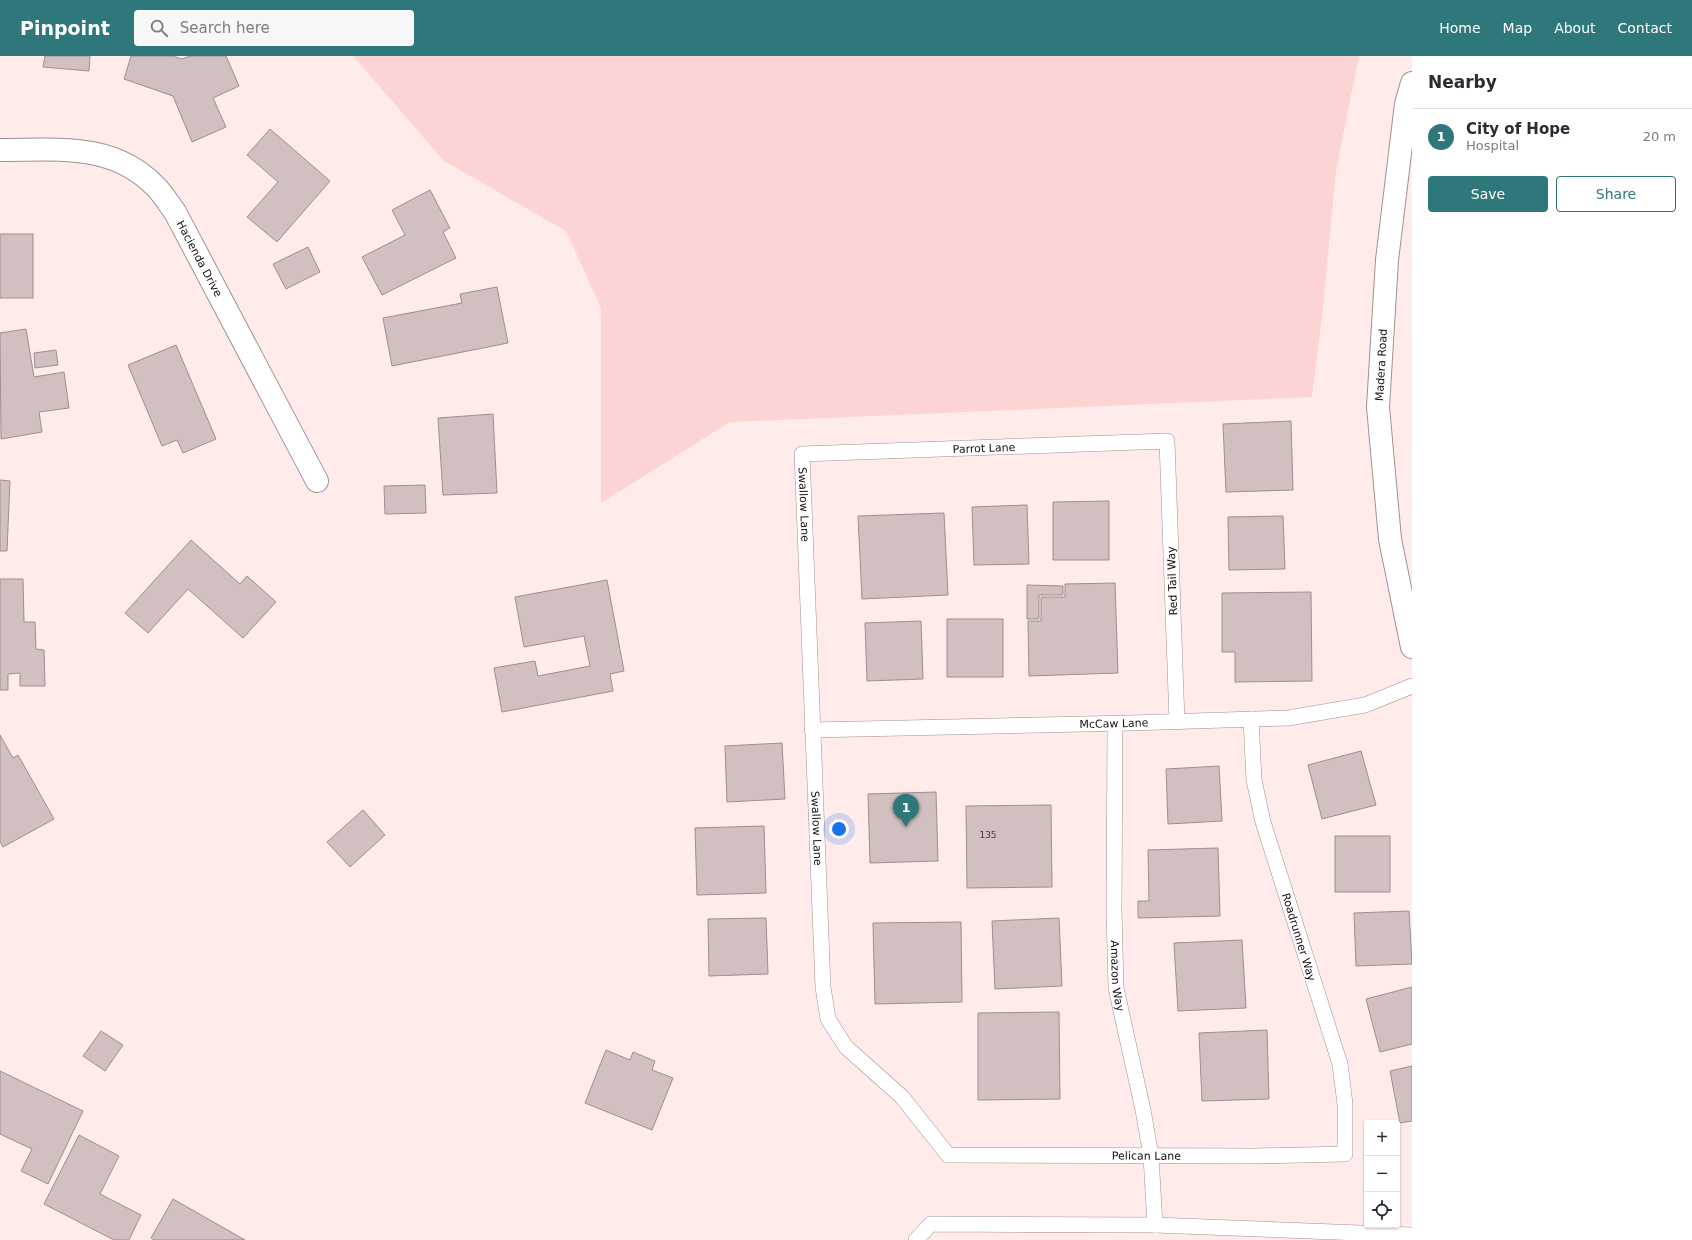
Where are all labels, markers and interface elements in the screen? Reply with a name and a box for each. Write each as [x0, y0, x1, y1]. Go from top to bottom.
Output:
search box [134, 10, 414, 46]
text: Pinpoint [20, 17, 110, 39]
icon: search [148, 17, 170, 39]
text: Search here [180, 19, 270, 37]
text: Home [1439, 20, 1481, 36]
text: Map [1503, 20, 1532, 36]
text: About [1554, 20, 1596, 36]
text: Contact [1618, 20, 1672, 36]
text: Nearby [1428, 72, 1497, 92]
text: City of Hope [1466, 120, 1570, 138]
text: 1 [1436, 129, 1446, 144]
text: 20 m [1643, 129, 1676, 144]
text: Hospital [1466, 138, 1519, 153]
button: Save [1428, 176, 1548, 212]
button: Share [1556, 176, 1676, 212]
street label: Hacienda Drive [174, 218, 225, 299]
street label: Madera Road [1373, 329, 1390, 401]
street label: Parrot Lane [952, 441, 1016, 456]
street label: Swallow Lane [796, 467, 811, 542]
street label: Red Tail Way [1165, 546, 1180, 616]
street label: McCaw Lane [1079, 716, 1149, 731]
street label: Swallow Lane [808, 791, 824, 866]
pin: 1 [893, 794, 919, 827]
your location [829, 819, 849, 839]
house number: 135 [979, 830, 997, 840]
street label: Roadrunner Way [1279, 892, 1318, 983]
street label: Amazon Way [1108, 940, 1127, 1013]
map controls [1364, 1120, 1400, 1228]
button: + [1364, 1120, 1400, 1156]
street label: Pelican Lane [1112, 1150, 1181, 1163]
button: − [1364, 1156, 1400, 1192]
button: locate [1364, 1192, 1400, 1228]

